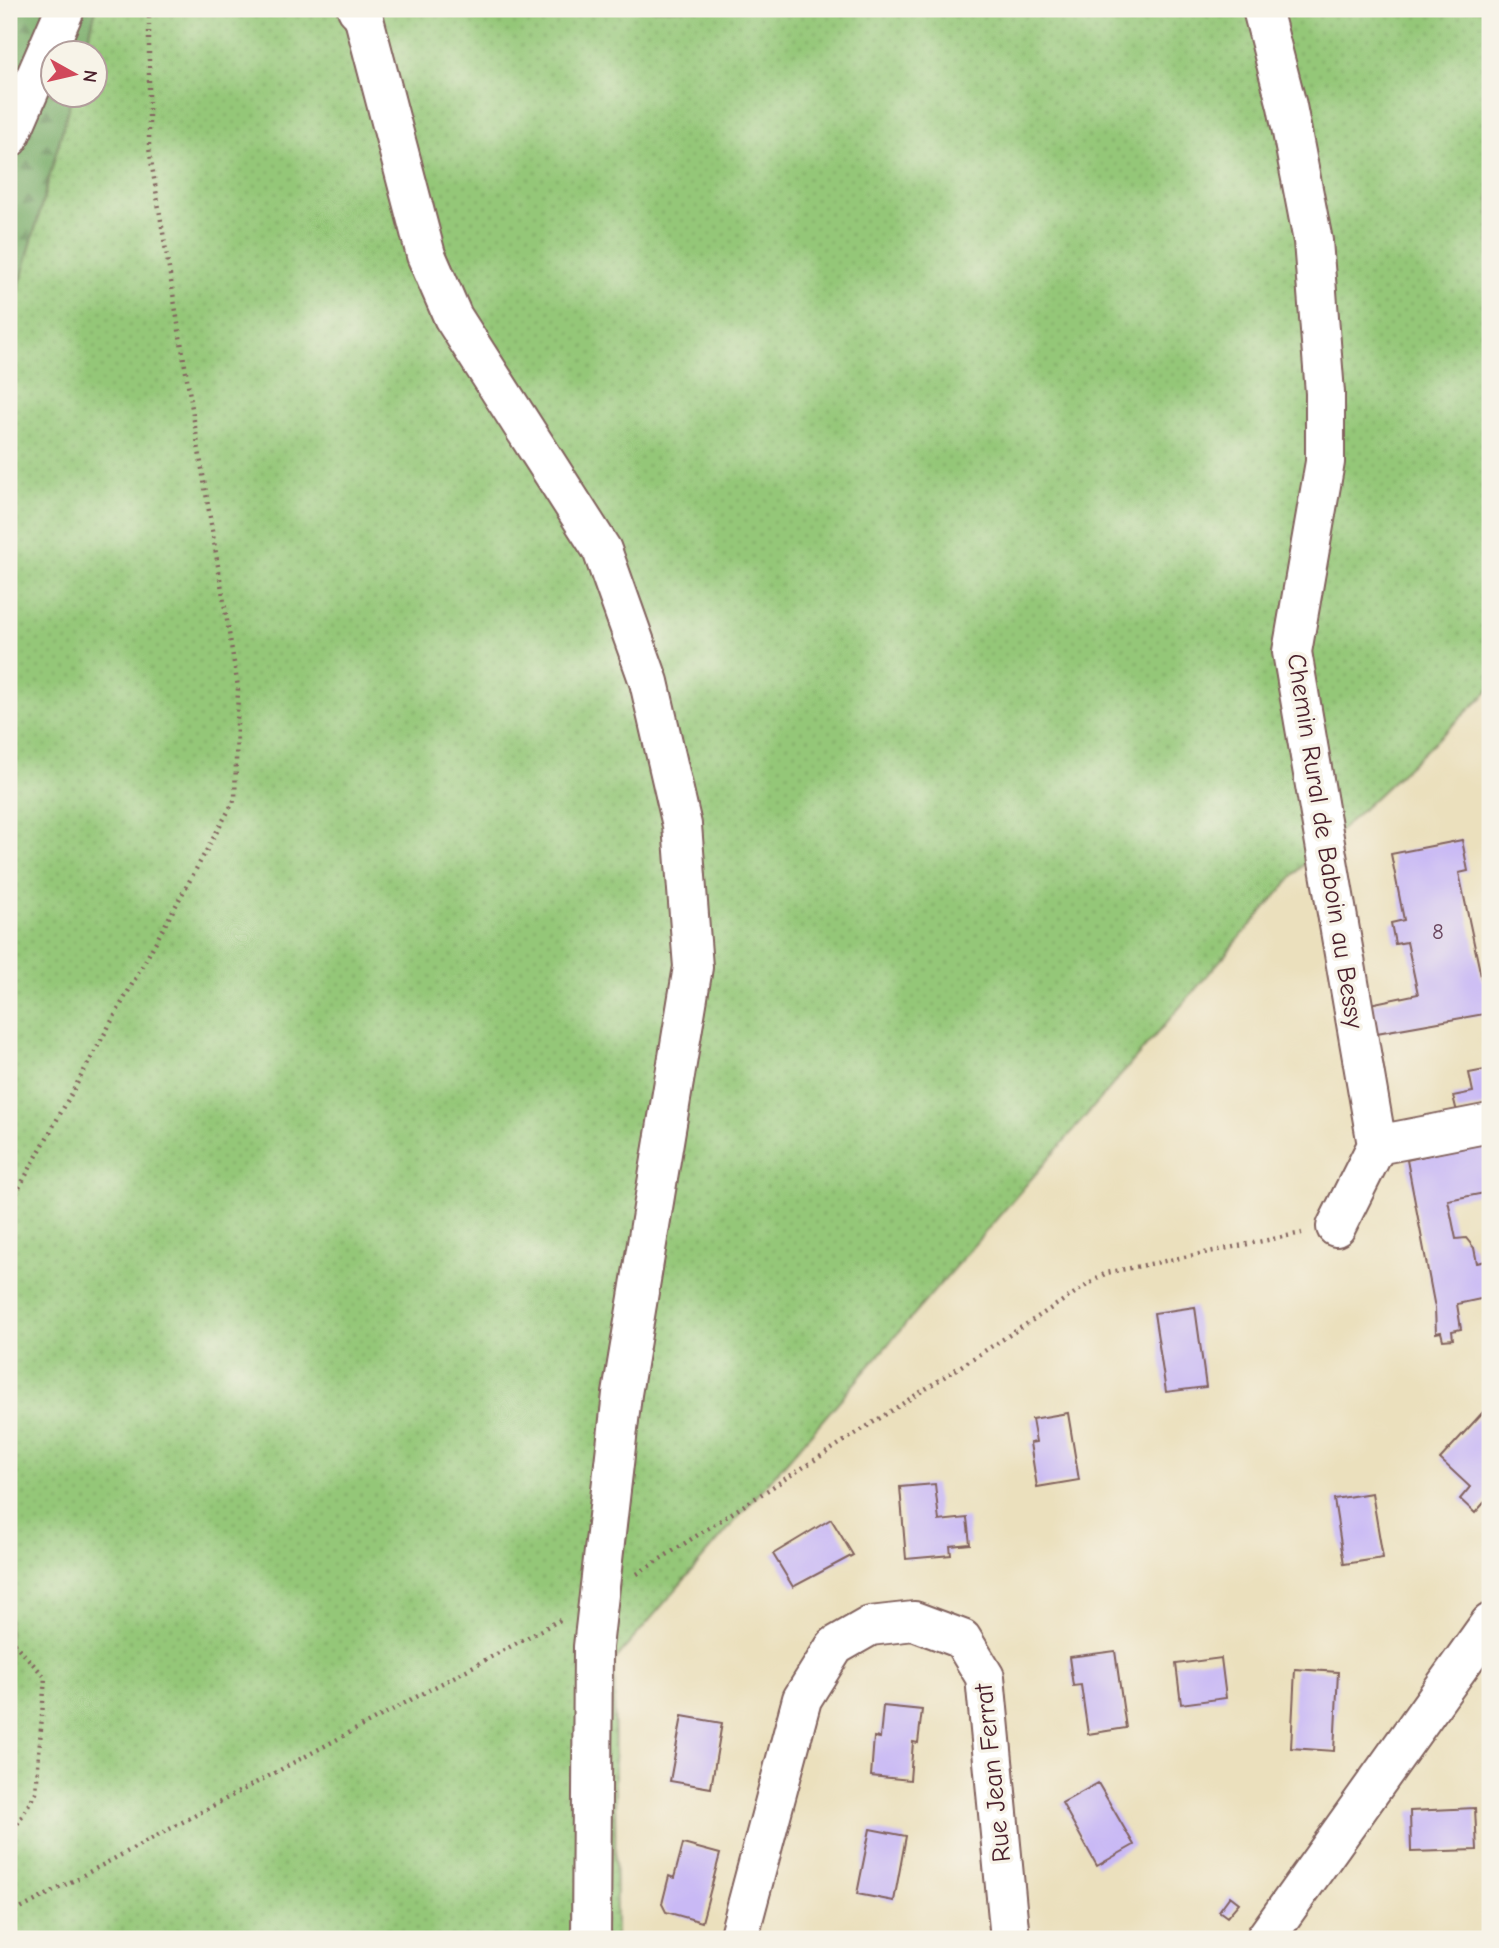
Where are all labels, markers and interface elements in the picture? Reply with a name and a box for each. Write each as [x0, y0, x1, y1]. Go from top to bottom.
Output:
north arrow [38, 38, 108, 108]
text: N [78, 69, 102, 84]
street label: Chemin Rural de Baboin au Bessy [1281, 652, 1370, 1031]
house number: 8 [1432, 918, 1444, 945]
street label: Rue Jean Ferrat [969, 1681, 1017, 1864]

